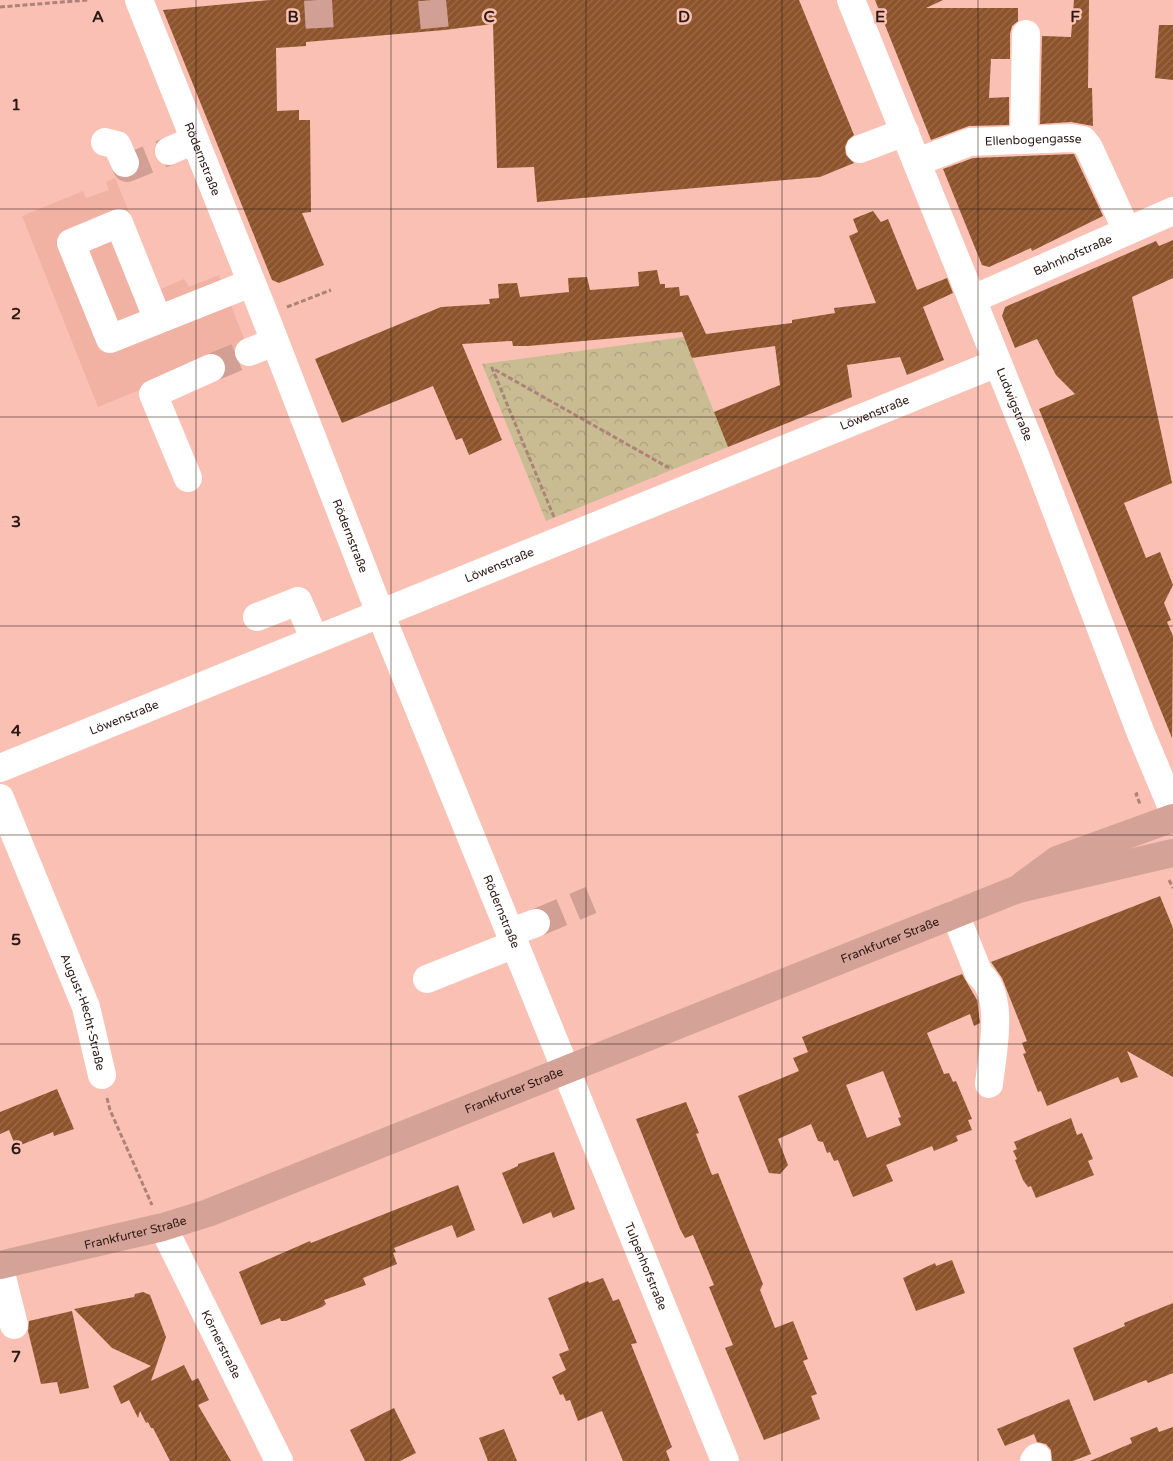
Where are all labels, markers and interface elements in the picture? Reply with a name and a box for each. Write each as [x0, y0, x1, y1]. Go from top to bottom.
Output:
text: A [92, 7, 104, 27]
text: B [287, 7, 299, 27]
text: C [483, 7, 495, 27]
text: D [678, 7, 690, 27]
text: E [875, 7, 885, 27]
text: F [1070, 7, 1080, 27]
text: 1 [11, 95, 21, 115]
street label: Rödernstraße [181, 120, 223, 198]
street label: Ellenbogengasse [985, 131, 1083, 148]
street label: Bahnhofstraße [1031, 232, 1115, 279]
text: 2 [11, 304, 21, 324]
street label: Ludwigstraße [993, 366, 1036, 443]
street label: Löwenstraße [838, 392, 911, 433]
street label: Rödernstraße [330, 497, 371, 575]
text: 3 [11, 512, 21, 532]
street label: Löwenstraße [463, 545, 536, 585]
street label: Löwenstraße [87, 697, 161, 738]
text: 4 [11, 721, 21, 741]
street label: Rödernstraße [480, 873, 523, 950]
street label: Frankfurter Straße [839, 914, 941, 966]
text: 5 [11, 930, 21, 950]
street label: August-Hecht-Straße [58, 952, 108, 1072]
street label: Frankfurter Straße [463, 1065, 565, 1117]
text: 6 [11, 1139, 21, 1159]
street label: Frankfurter Straße [83, 1213, 188, 1252]
street label: Tulpenhofstraße [622, 1220, 670, 1312]
street label: Körnerstraße [198, 1308, 244, 1381]
text: 7 [11, 1347, 21, 1367]

